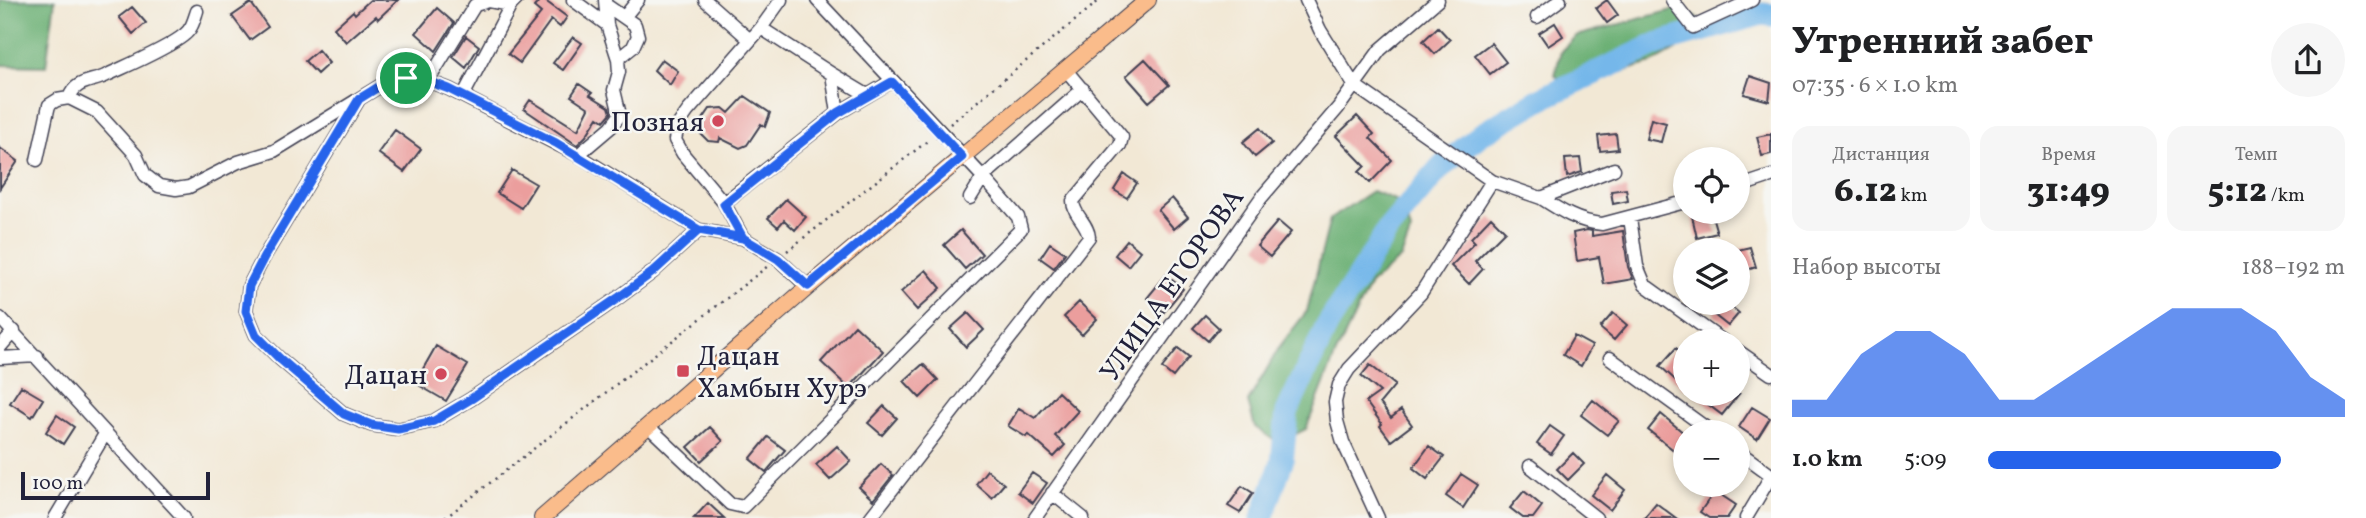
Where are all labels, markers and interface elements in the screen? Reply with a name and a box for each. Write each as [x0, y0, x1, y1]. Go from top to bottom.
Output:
text: Утренний забег [1792, 17, 2093, 70]
button: share [2271, 23, 2345, 97]
pin [376, 48, 436, 108]
icon: arrive [387, 59, 425, 97]
text: 07:35 · 6 × 1.0 km [1792, 70, 1958, 102]
place label: Позная [611, 104, 704, 143]
marker: Позная [710, 113, 726, 129]
text: Дистанция [1832, 142, 1930, 168]
text: Время [2041, 142, 2096, 168]
text: Темп [2235, 142, 2278, 168]
map controls [1673, 147, 1750, 497]
button: locate [1673, 147, 1750, 224]
text: 6.12 [1834, 168, 1897, 216]
text: 31:49 [2027, 168, 2110, 216]
text: 5:12 [2207, 168, 2267, 216]
street label: УЛИЦА ЕГОРОВА [1092, 181, 1255, 390]
text: km [1897, 183, 1928, 209]
text: /km [2267, 183, 2305, 209]
button: layers [1673, 238, 1750, 315]
text: Набор высоты [1792, 252, 1941, 284]
text: 188–192 m [2242, 252, 2345, 284]
button: + [1673, 329, 1750, 406]
place label: Дацан Хамбын Хурэ [697, 338, 867, 409]
place label: Дацан [344, 357, 427, 396]
marker: Дацан Хамбын Хурэ [675, 363, 691, 379]
marker: Дацан [433, 366, 449, 382]
button: − [1673, 420, 1750, 497]
text: 1.0 km [1792, 444, 1863, 476]
text: 5:09 [1904, 444, 1946, 476]
scale bar [21, 469, 210, 501]
text: 100 m [32, 471, 83, 497]

